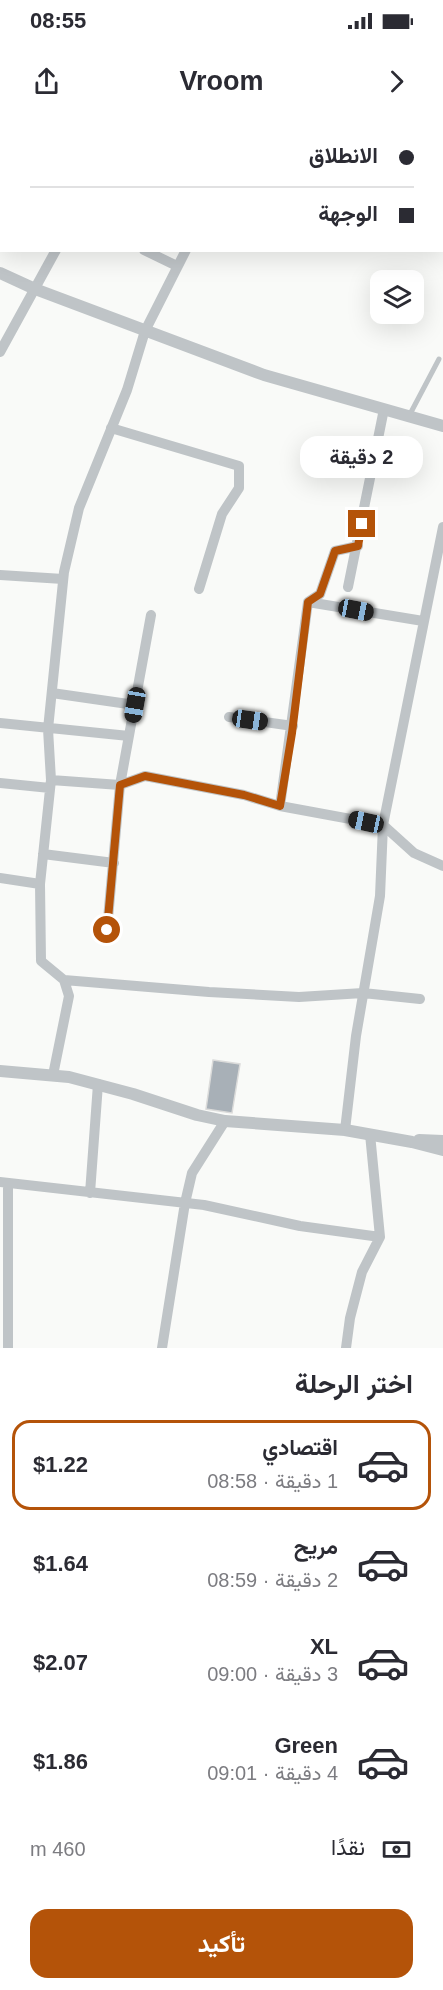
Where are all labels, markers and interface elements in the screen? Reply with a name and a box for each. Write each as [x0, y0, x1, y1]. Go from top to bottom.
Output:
text: 08:55 [30, 8, 86, 33]
icon: share [30, 65, 63, 98]
icon: forward [380, 65, 413, 98]
text: Vroom [179, 66, 264, 96]
text: الانطلاق [309, 143, 378, 168]
text: الوجهة [318, 201, 378, 226]
map controls [370, 270, 424, 324]
button: layers [370, 270, 424, 324]
callout: 2 دقيقة [300, 437, 424, 479]
text: 2 دقيقة [330, 446, 393, 468]
route end [348, 510, 375, 537]
car [337, 598, 375, 622]
car [123, 686, 147, 724]
car [231, 709, 269, 731]
car [347, 809, 385, 835]
route start [93, 916, 120, 943]
text: اختر الرحلة [295, 1369, 413, 1399]
text: اقتصادي [262, 1435, 338, 1460]
icon: car [356, 1438, 410, 1492]
text: $1.22 [33, 1452, 88, 1477]
text: 1 دقيقة · 08:58 [207, 1470, 338, 1492]
text: مريح [294, 1534, 338, 1559]
icon: car [356, 1537, 410, 1591]
text: $1.64 [33, 1551, 88, 1576]
text: 2 دقيقة · 08:59 [207, 1569, 338, 1591]
text: XL [310, 1634, 338, 1659]
icon: car [356, 1636, 410, 1690]
text: $2.07 [33, 1650, 88, 1675]
text: 3 دقيقة · 09:00 [207, 1663, 338, 1685]
text: Green [274, 1733, 338, 1758]
icon: car [356, 1735, 410, 1789]
text: $1.86 [33, 1749, 88, 1774]
text: 4 دقيقة · 09:01 [207, 1762, 338, 1784]
icon: cash [380, 1833, 413, 1866]
text: نقدًا [331, 1835, 365, 1860]
text: 460 m [30, 1838, 86, 1860]
button: تأكيد [30, 1909, 413, 1978]

